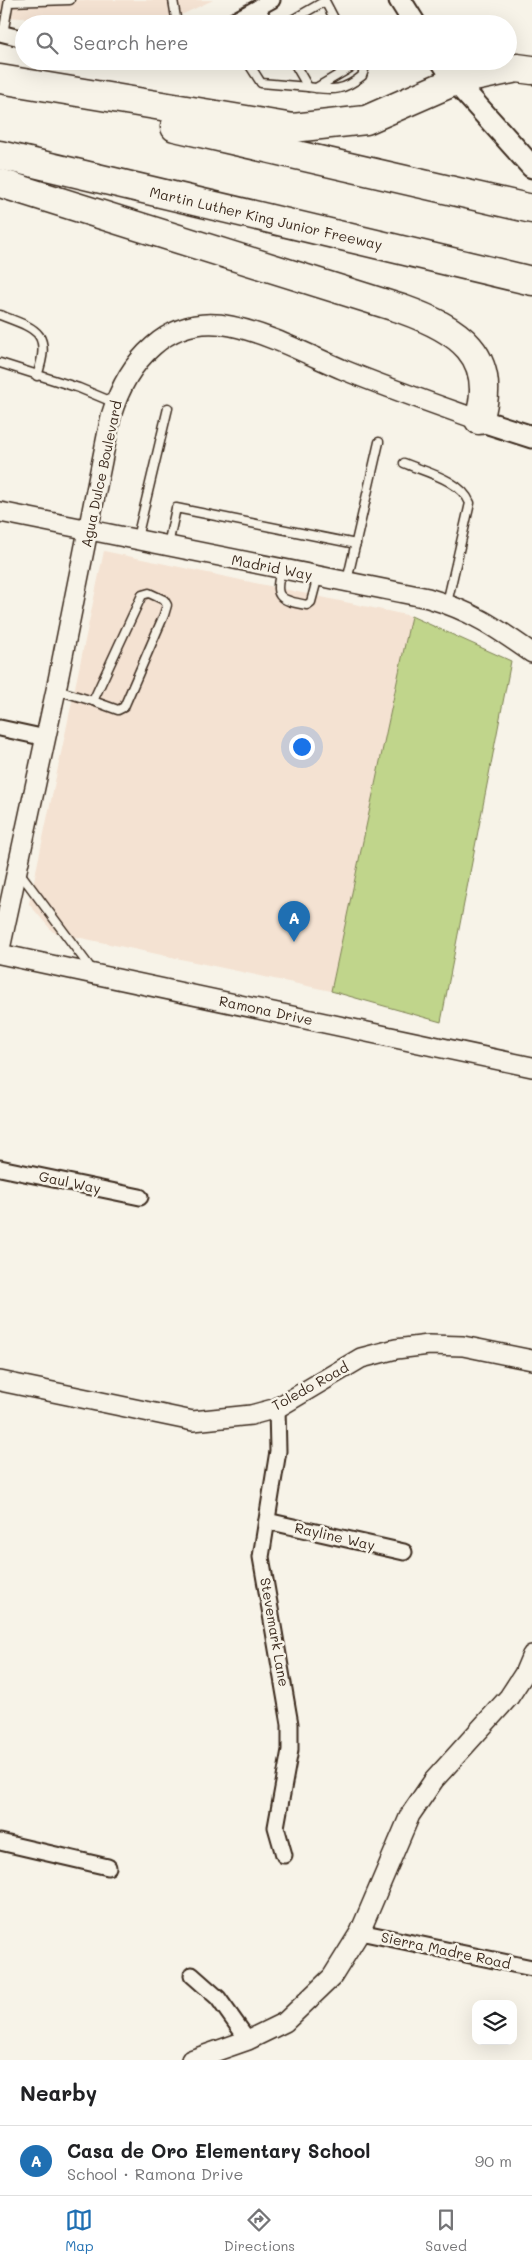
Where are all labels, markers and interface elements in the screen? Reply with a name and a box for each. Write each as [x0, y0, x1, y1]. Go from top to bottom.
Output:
search box [15, 15, 517, 70]
icon: search [33, 29, 61, 57]
text: Search here [73, 30, 189, 55]
street label: Martin Luther King Junior Freeway [148, 182, 384, 254]
street label: Agua Dulce Boulevard [76, 399, 126, 549]
street label: Madrid Way [230, 550, 314, 584]
your location [289, 734, 315, 760]
pin: A [278, 901, 310, 942]
street label: Ramona Drive [218, 991, 314, 1029]
street label: Gaul Way [37, 1166, 103, 1198]
street label: Toledo Road [268, 1357, 352, 1415]
street label: Rayline Way [293, 1518, 377, 1554]
street label: Stevemark Lane [256, 1576, 294, 1688]
street label: Sierra Madre Road [380, 1927, 513, 1973]
map controls [472, 2000, 517, 2045]
button: layers [472, 2000, 517, 2045]
text: Nearby [20, 2079, 97, 2106]
text: Casa de Oro Elementary School [67, 2138, 370, 2163]
text: A [30, 2150, 42, 2171]
text: 90 m [475, 2150, 512, 2171]
text: School · Ramona Drive [67, 2163, 243, 2184]
tab: Map [65, 2206, 94, 2255]
tab: Directions [224, 2206, 295, 2255]
tab: Saved [425, 2206, 467, 2255]

